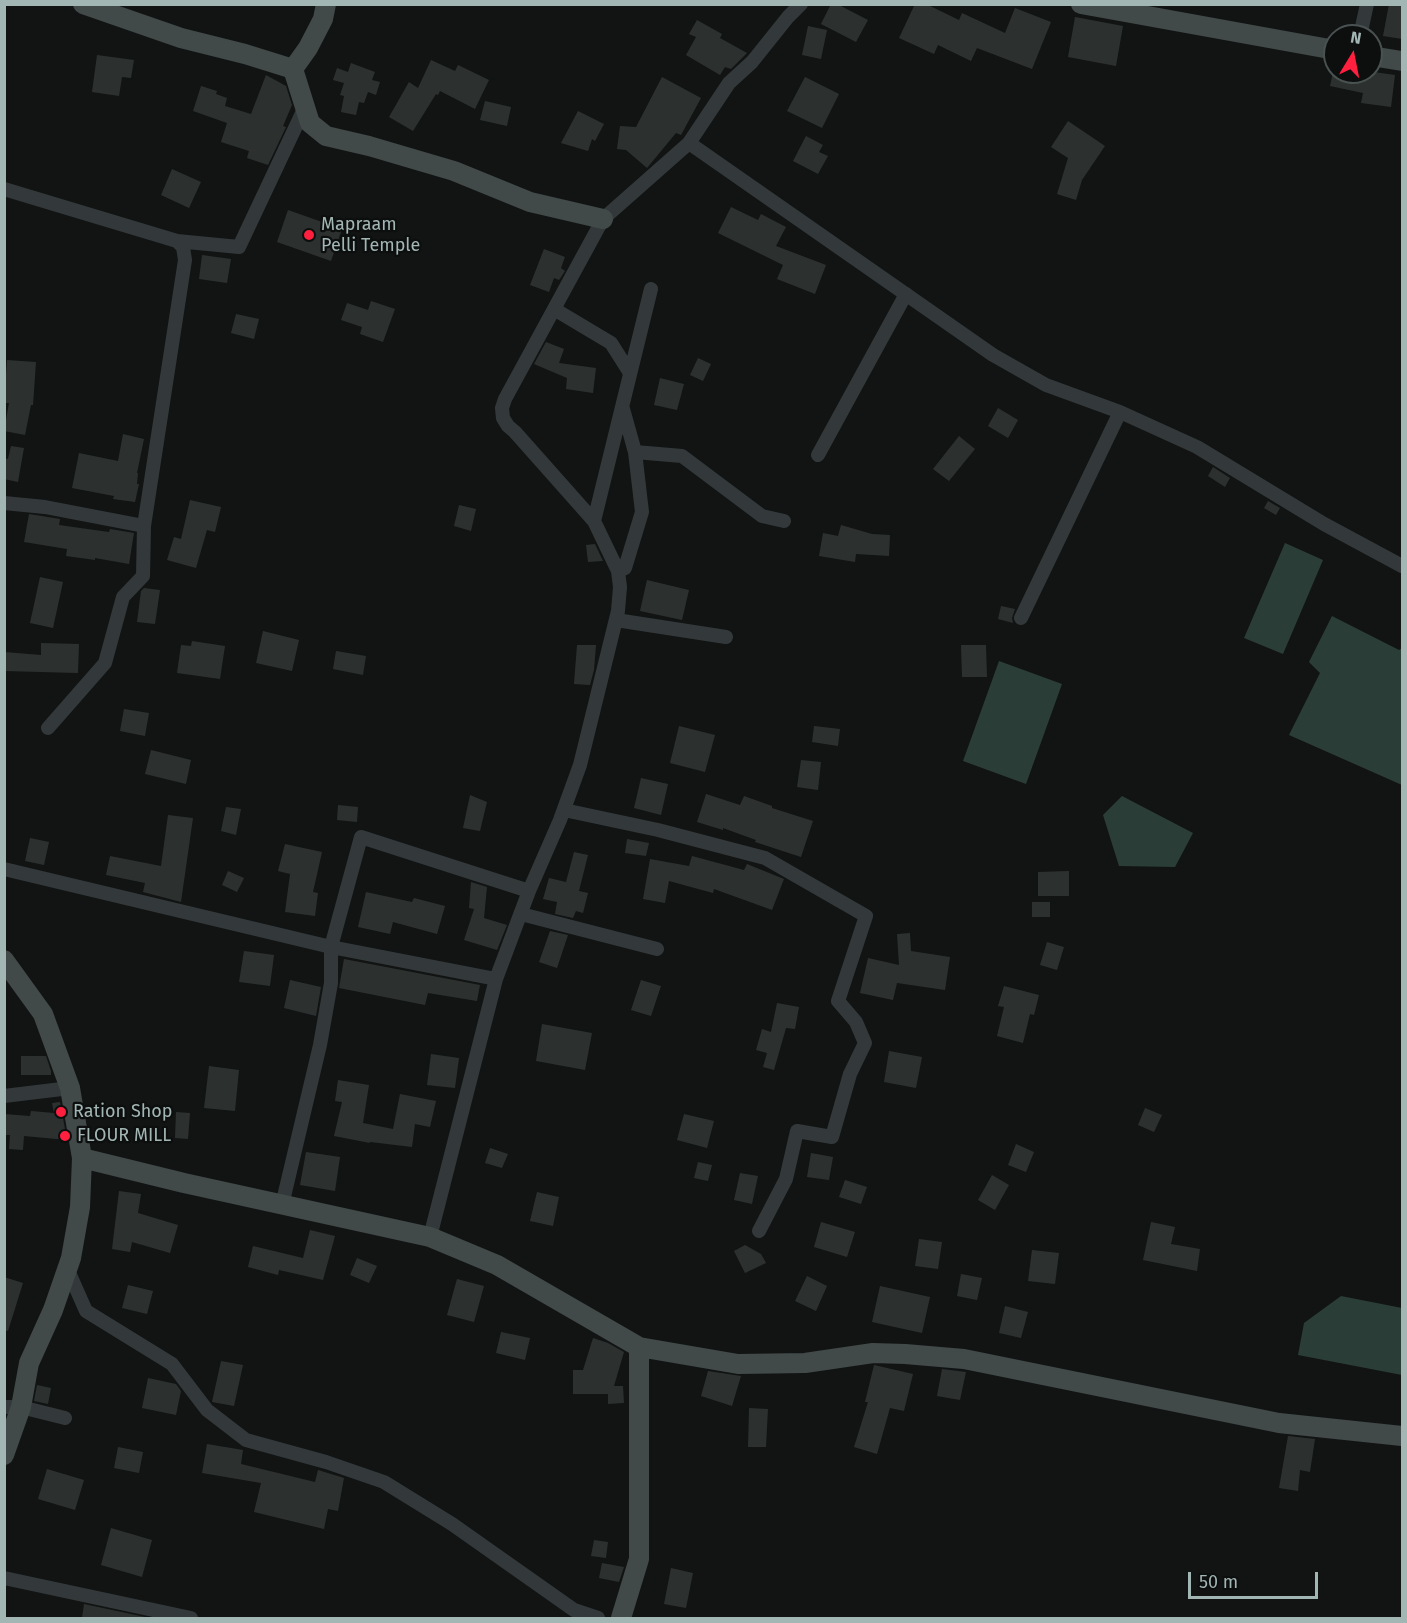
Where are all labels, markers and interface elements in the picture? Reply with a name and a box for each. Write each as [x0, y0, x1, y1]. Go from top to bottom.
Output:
north arrow [1323, 24, 1383, 84]
text: N [1349, 27, 1363, 48]
place label: Mapraam Pelli Temple [321, 214, 420, 256]
marker: Mapraam Pelli Temple [302, 228, 316, 242]
place label: Ration Shop [73, 1101, 172, 1123]
marker: Ration Shop [54, 1105, 68, 1119]
place label: FLOUR MILL [77, 1125, 171, 1147]
marker: FLOUR MILL [58, 1129, 72, 1143]
scale bar [1191, 1560, 1322, 1598]
text: 50 m [1199, 1571, 1238, 1593]

